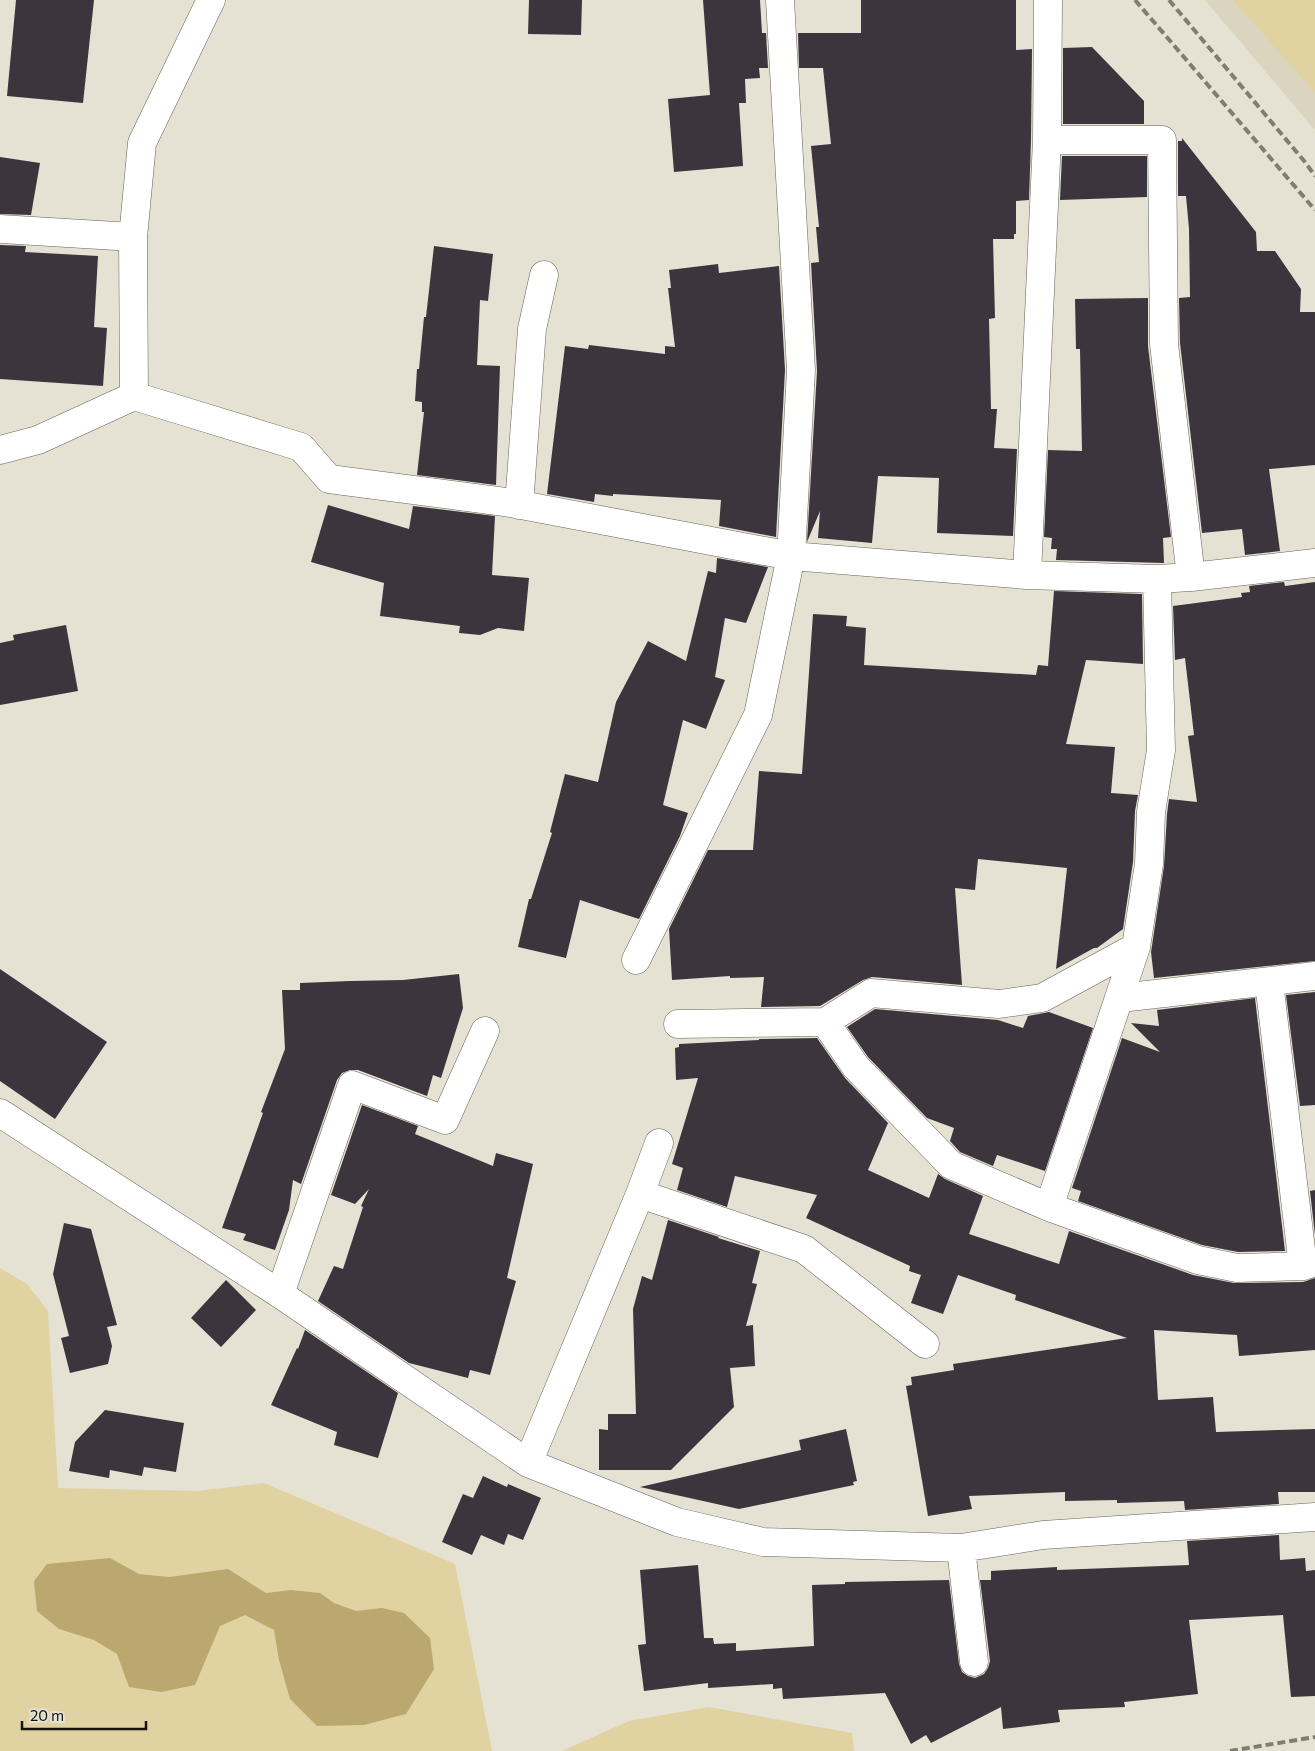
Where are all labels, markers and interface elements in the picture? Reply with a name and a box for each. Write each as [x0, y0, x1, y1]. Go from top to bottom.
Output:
scale bar [22, 1698, 146, 1730]
text: 20 m [30, 1706, 64, 1724]

